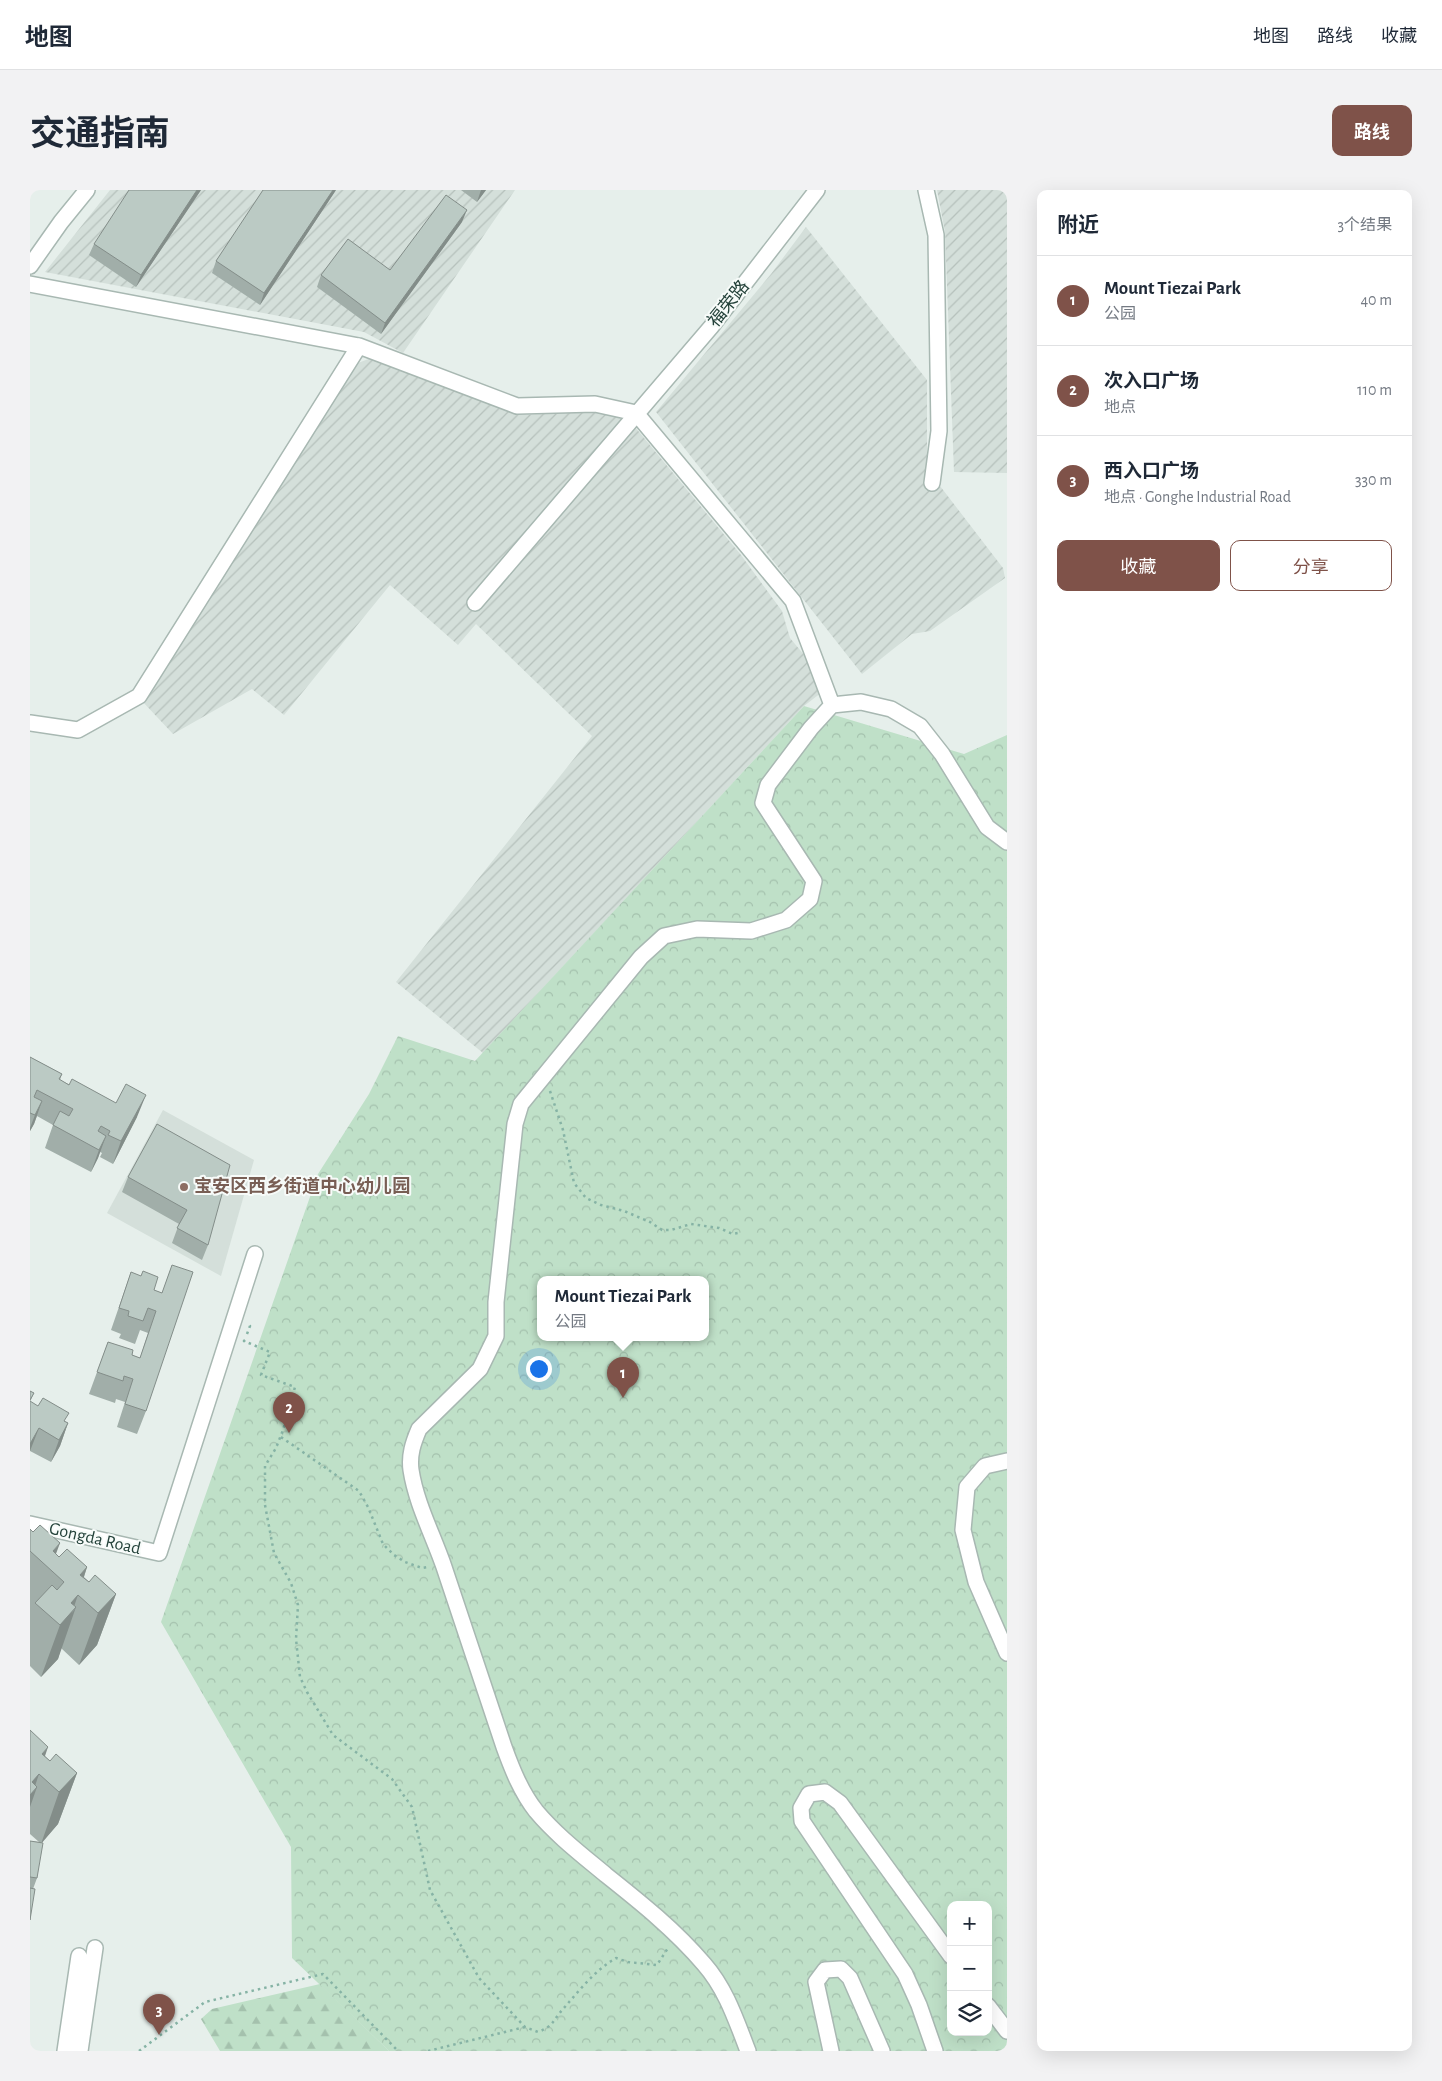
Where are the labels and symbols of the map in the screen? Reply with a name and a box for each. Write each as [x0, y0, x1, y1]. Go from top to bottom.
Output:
street label: 福荣路 [703, 276, 753, 331]
place label: 宝安区西乡街道中心幼儿园 [194, 1176, 410, 1196]
marker: 宝安区西乡街道中心幼儿园 [178, 1181, 190, 1193]
your location [526, 1356, 552, 1382]
pin: 1 [607, 1357, 639, 1398]
pin: 2 [273, 1392, 305, 1433]
street label: Gongda Road [47, 1520, 143, 1558]
pin: 3 [143, 1994, 175, 2035]

